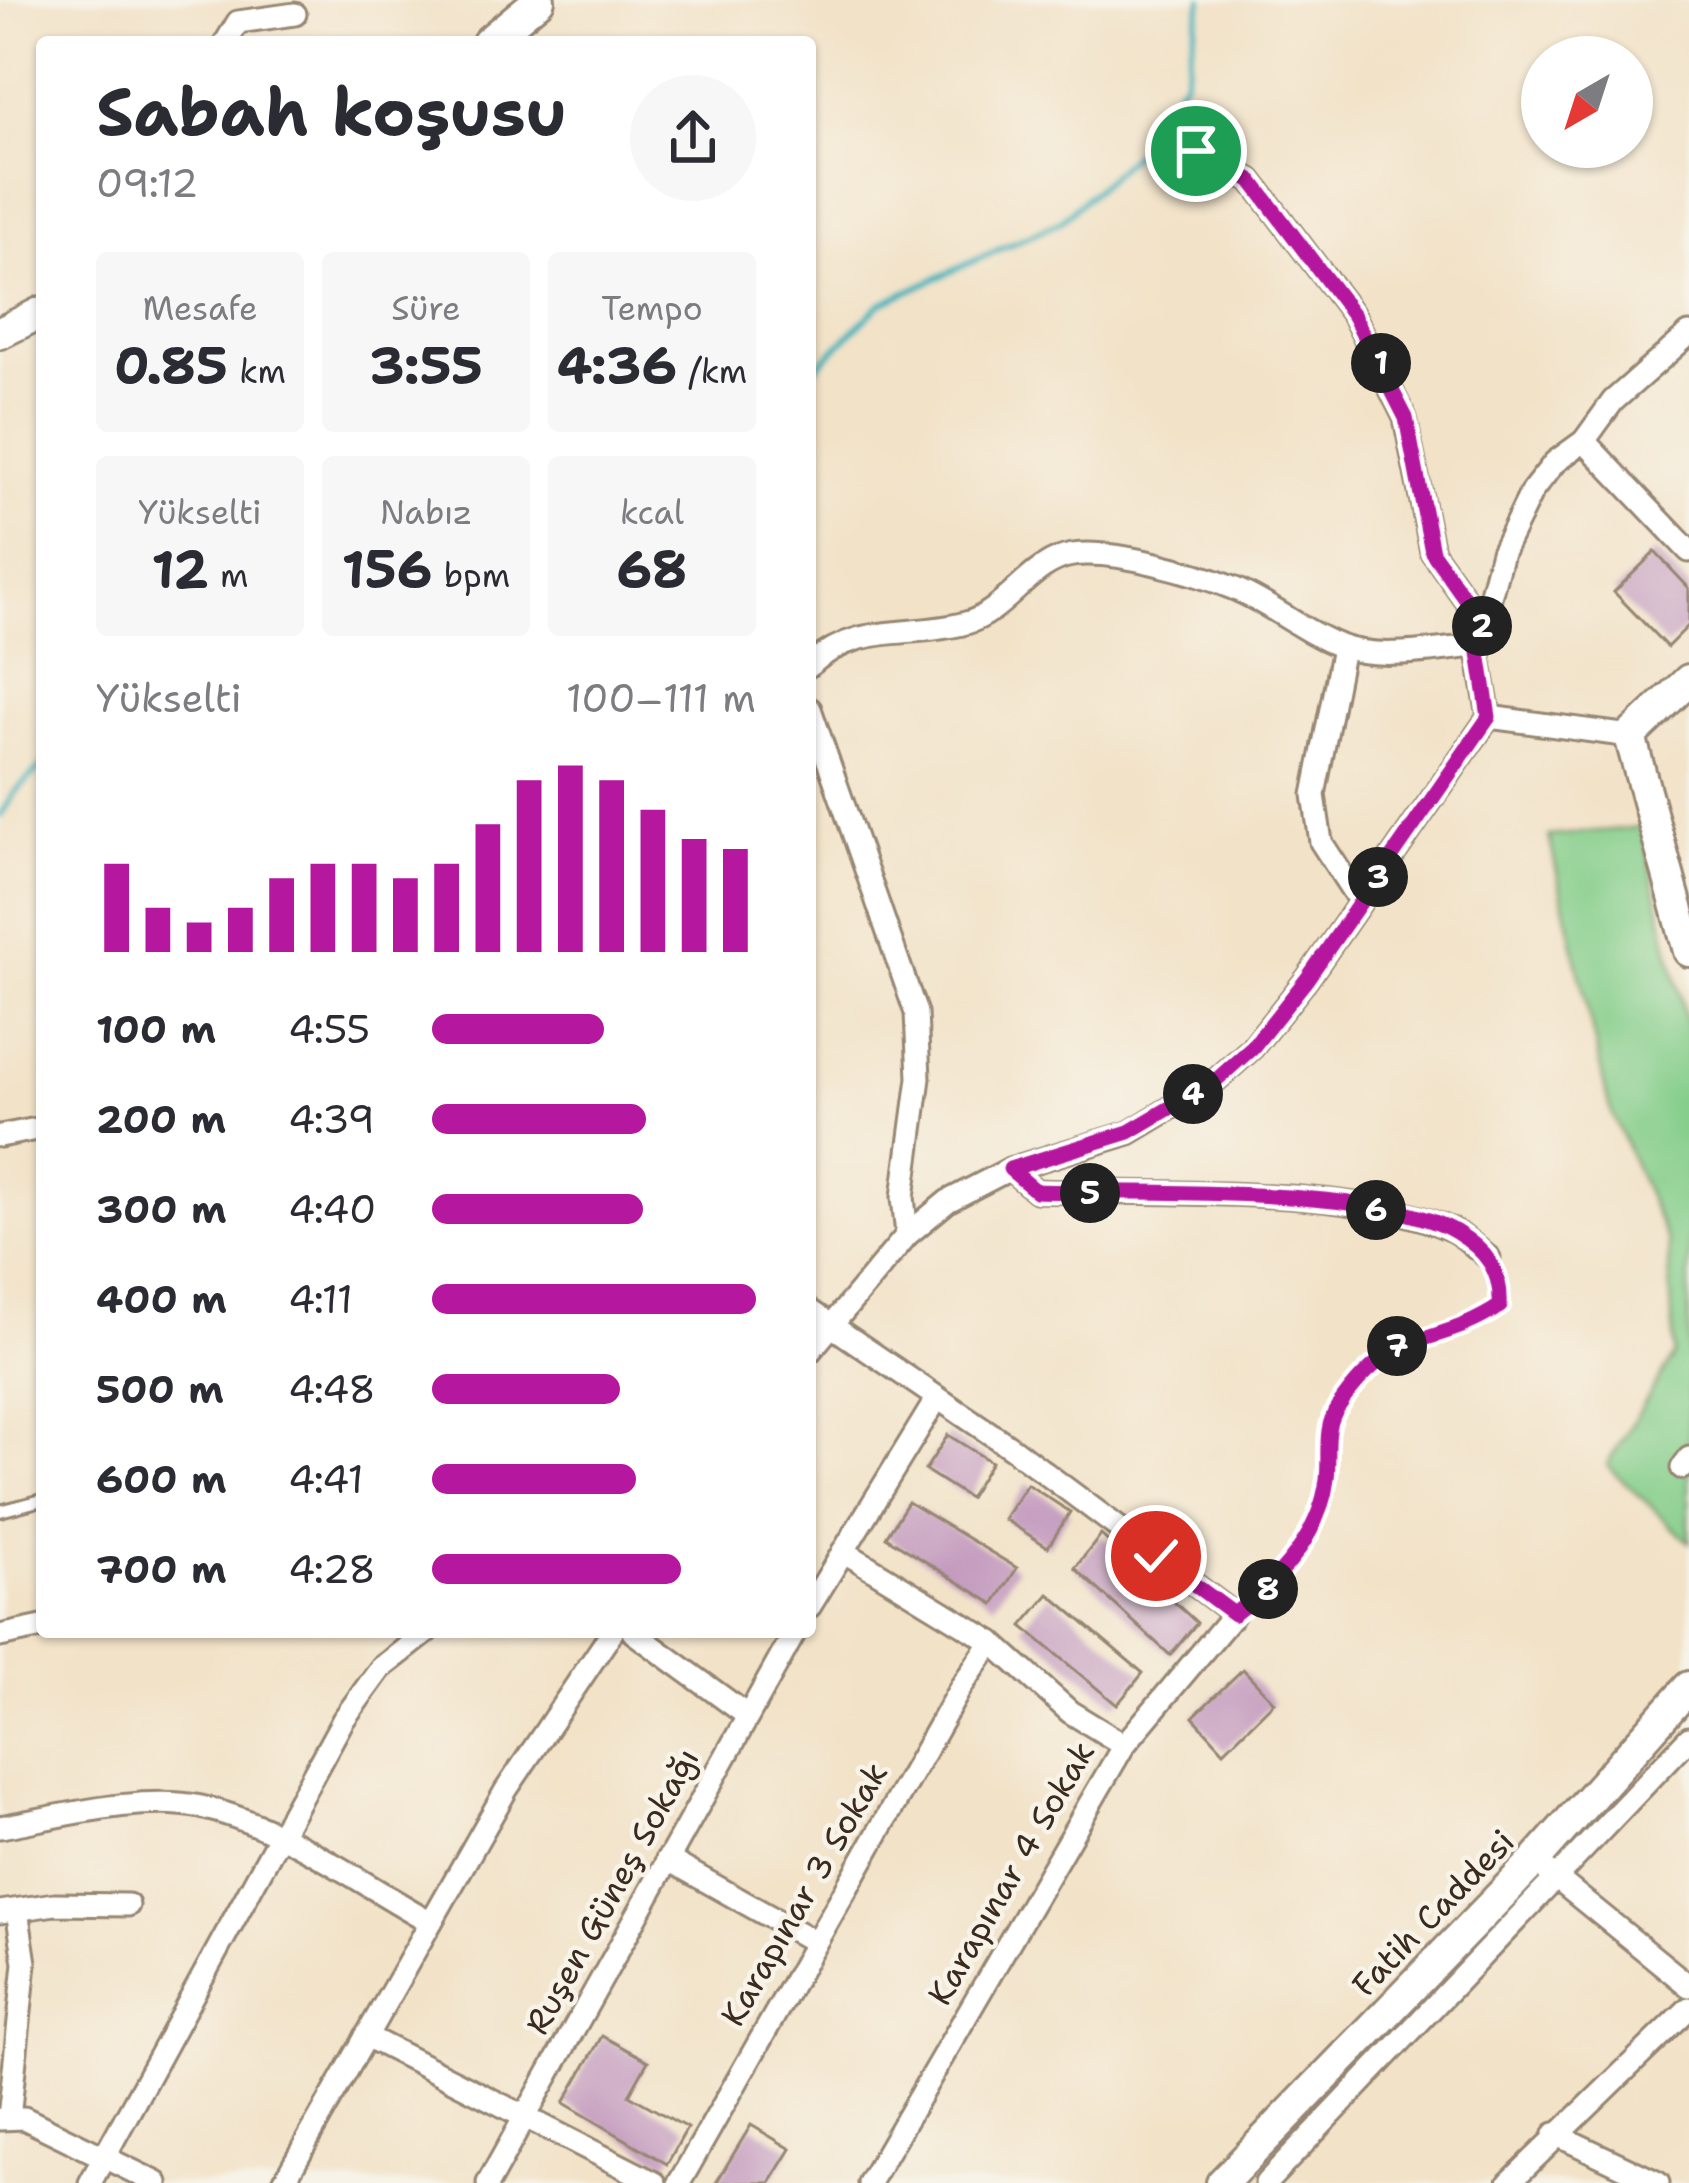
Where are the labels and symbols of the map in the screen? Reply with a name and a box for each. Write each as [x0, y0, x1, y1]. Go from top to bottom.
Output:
north arrow [1521, 36, 1653, 168]
pin [1145, 100, 1247, 202]
pin: 1 [1351, 333, 1411, 393]
pin: 2 [1452, 596, 1512, 656]
pin: 3 [1348, 847, 1408, 907]
pin: 4 [1163, 1064, 1223, 1124]
pin: 5 [1060, 1163, 1120, 1223]
pin: 6 [1346, 1180, 1406, 1240]
pin: 7 [1367, 1316, 1427, 1376]
pin [1105, 1505, 1207, 1607]
pin: 8 [1238, 1559, 1298, 1619]
street label: Karapınar 4 Sokak [917, 1733, 1105, 2013]
street label: Ruşen Güneş Sokağı [515, 1740, 709, 2042]
street label: Karapınar 3 Sokak [710, 1754, 898, 2034]
street label: Fatih Caddesi [1342, 1820, 1524, 2006]

